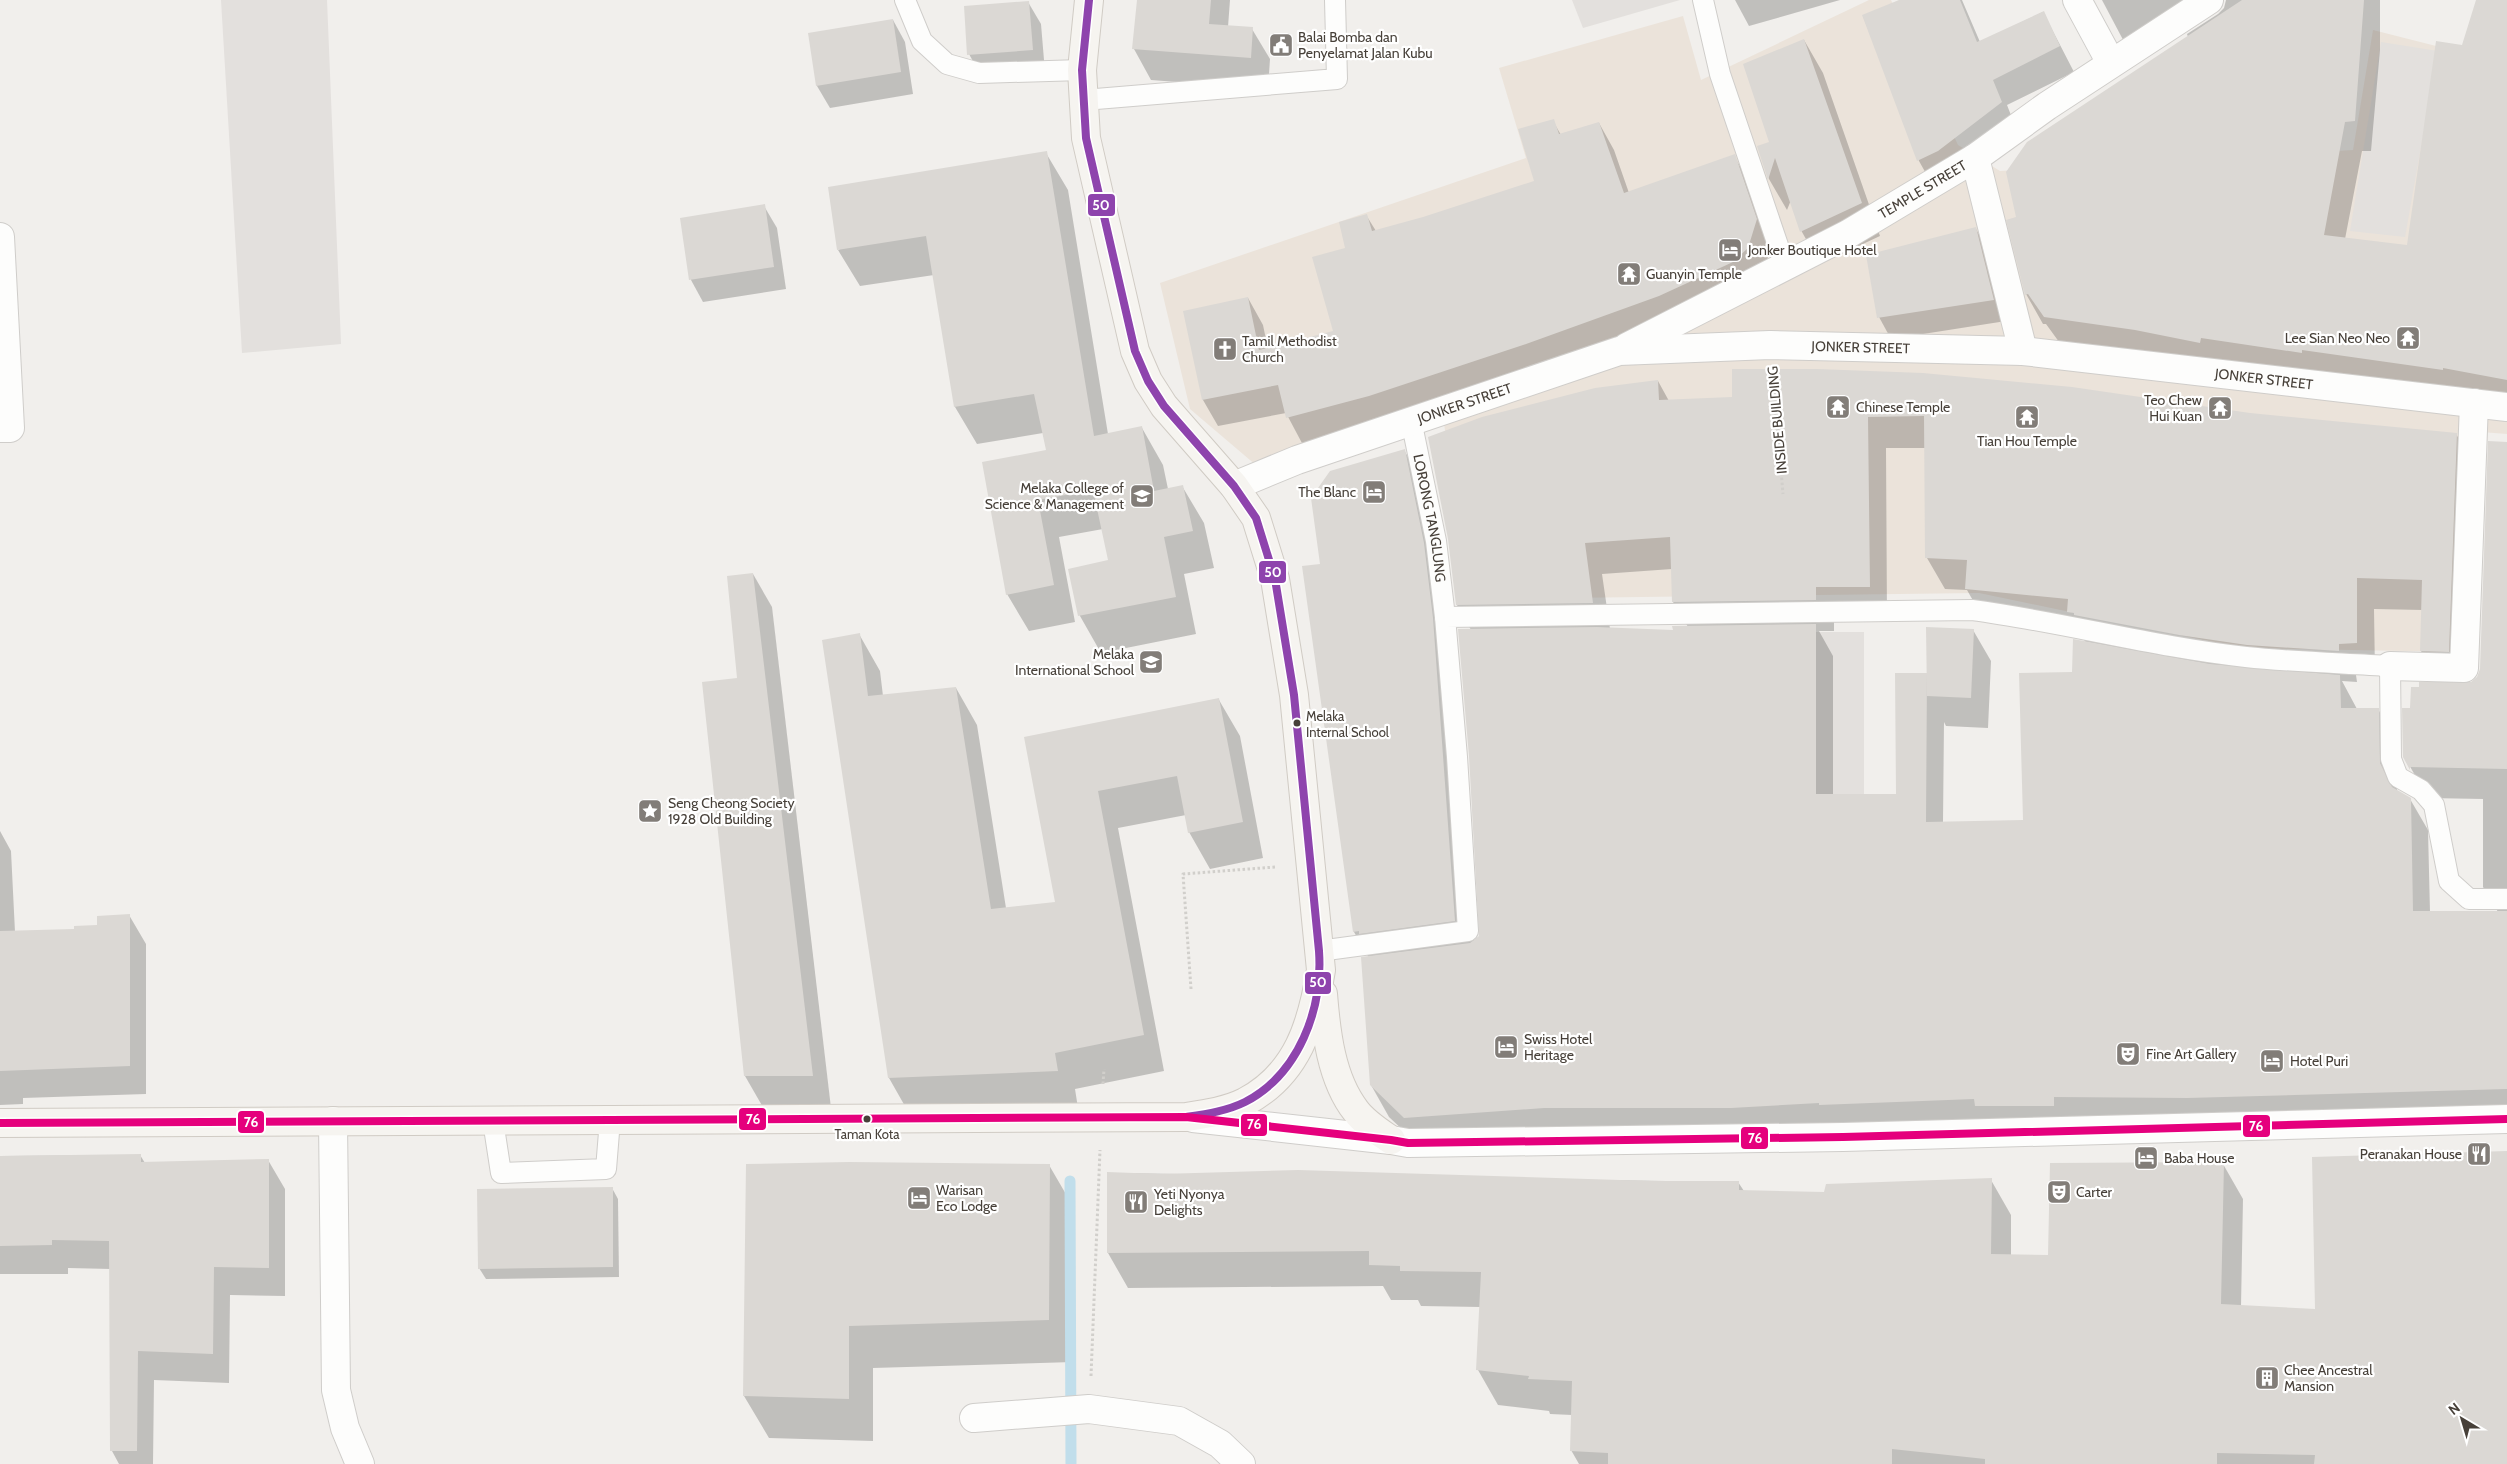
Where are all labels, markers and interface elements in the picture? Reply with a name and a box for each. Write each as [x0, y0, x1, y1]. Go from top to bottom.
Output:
place label: Balai Bomba dan Penyelamat Jalan Kubu [1298, 28, 1433, 62]
public building icon: Balai Bomba dan Penyelamat Jalan Kubu [1268, 32, 1294, 58]
street label: TEMPLE STREET [1875, 156, 1970, 223]
line badge: 50 [1087, 193, 1116, 217]
text: 50 [1092, 196, 1110, 214]
hotel icon: Jonker Boutique Hotel [1717, 237, 1743, 263]
place label: Jonker Boutique Hotel [1747, 241, 1877, 259]
temple icon: Guanyin Temple [1616, 261, 1642, 287]
place label: Guanyin Temple [1646, 265, 1742, 283]
temple icon: Lee Sian Neo Neo [2395, 325, 2421, 351]
place label: Lee Sian Neo Neo [2285, 329, 2390, 347]
place label: Tamil Methodist Church [1242, 332, 1337, 366]
church icon: Tamil Methodist Church [1212, 336, 1238, 362]
street label: JONKER STREET [1810, 337, 1911, 357]
street label: JONKER STREET [2213, 364, 2315, 394]
street label: INSIDE BUILDING [1763, 365, 1791, 475]
street label: JONKER STREET [1414, 379, 1515, 428]
place label: Teo Chew Hui Kuan [2144, 391, 2202, 425]
temple icon: Chinese Temple [1825, 394, 1851, 420]
temple icon: Teo Chew Hui Kuan [2207, 395, 2233, 421]
place label: Chinese Temple [1856, 398, 1950, 416]
temple icon: Tian Hou Temple [2014, 404, 2040, 430]
place label: Tian Hou Temple [1977, 432, 2077, 450]
street label: LORONG TANGLUNG [1409, 452, 1450, 583]
place label: Melaka College of Science & Management [985, 479, 1124, 513]
hotel icon: The Blanc [1361, 479, 1387, 505]
school or university icon: Melaka College of Science & Management [1129, 483, 1155, 509]
place label: The Blanc [1298, 483, 1356, 501]
line badge: 50 [1258, 560, 1287, 584]
text: 50 [1264, 563, 1282, 581]
place label: Melaka International School [1015, 645, 1135, 679]
school or university icon: Melaka International School [1138, 649, 1164, 675]
place label: Melaka Internal School [1306, 708, 1389, 740]
marker: Melaka Internal School [1292, 718, 1302, 728]
place label: Seng Cheong Society 1928 Old Building [668, 794, 794, 828]
place icon: Seng Cheong Society 1928 Old Building [637, 798, 663, 824]
line badge: 50 [1304, 971, 1332, 995]
text: 50 [1309, 973, 1327, 991]
place label: Swiss Hotel Heritage [1524, 1030, 1593, 1064]
hotel icon: Swiss Hotel Heritage [1493, 1034, 1519, 1060]
theatre icon: Fine Art Gallery [2115, 1041, 2141, 1067]
place label: Fine Art Gallery [2146, 1045, 2237, 1063]
hotel icon: Hotel Puri [2259, 1048, 2285, 1074]
place label: Hotel Puri [2290, 1052, 2348, 1070]
line badge: 76 [738, 1107, 767, 1131]
line badge: 76 [237, 1110, 265, 1134]
text: 76 [746, 1110, 760, 1128]
text: 76 [244, 1113, 258, 1131]
line badge: 76 [1240, 1113, 1268, 1137]
marker: Taman Kota [862, 1114, 872, 1124]
line badge: 76 [2242, 1114, 2271, 1138]
text: 76 [1247, 1115, 1261, 1133]
text: 76 [2249, 1117, 2263, 1135]
place label: Taman Kota [835, 1126, 900, 1142]
line badge: 76 [1740, 1126, 1769, 1150]
text: 76 [1748, 1129, 1762, 1147]
restaurant icon: Peranakan House [2466, 1141, 2492, 1167]
hotel icon: Baba House [2133, 1145, 2159, 1171]
place label: Peranakan House [2360, 1145, 2462, 1163]
place label: Baba House [2164, 1149, 2234, 1167]
theatre icon: Carter [2046, 1179, 2072, 1205]
place label: Warisan Eco Lodge [936, 1181, 997, 1215]
place label: Carter [2076, 1183, 2113, 1201]
hotel icon: Warisan Eco Lodge [906, 1185, 932, 1211]
place label: Yeti Nyonya Delights [1153, 1185, 1225, 1219]
restaurant icon: Yeti Nyonya Delights [1123, 1189, 1149, 1215]
place label: Chee Ancestral Mansion [2284, 1361, 2373, 1395]
building icon: Chee Ancestral Mansion [2254, 1365, 2280, 1391]
north arrow [2437, 1394, 2487, 1444]
text: N [2445, 1399, 2463, 1419]

